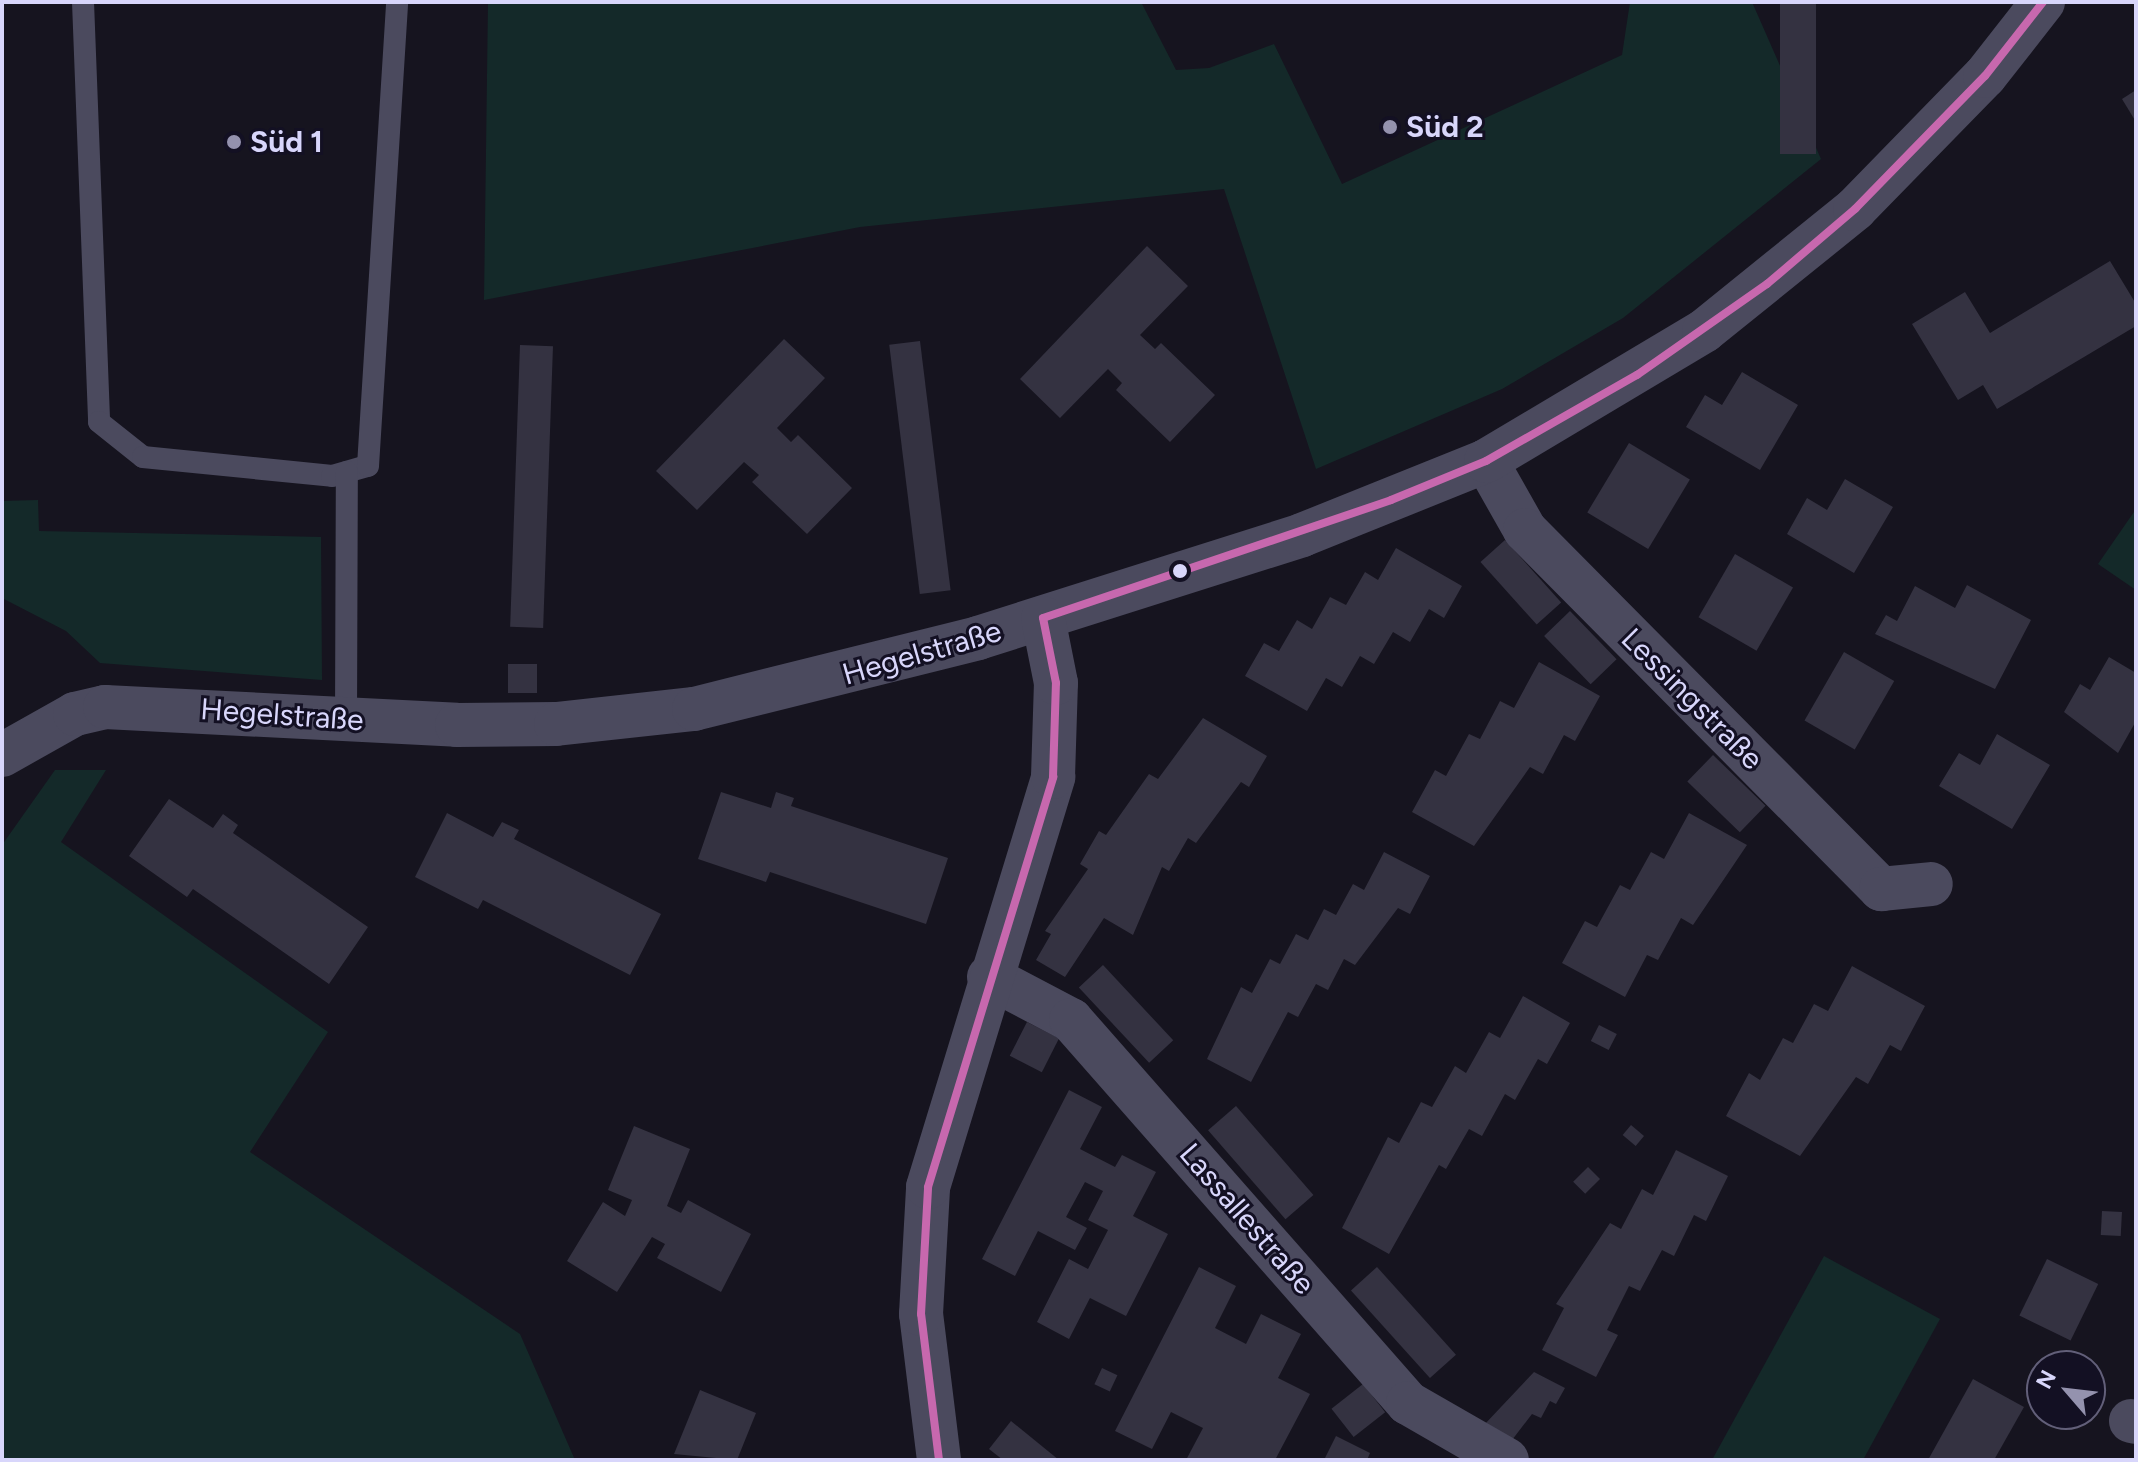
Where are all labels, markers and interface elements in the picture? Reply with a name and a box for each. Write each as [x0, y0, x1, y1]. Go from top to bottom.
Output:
place label: Süd 2 [1406, 109, 1484, 145]
marker: Süd 2 [1381, 118, 1399, 136]
place label: Süd 1 [250, 124, 323, 160]
marker: Süd 1 [225, 133, 243, 151]
unlabelled marker [1172, 563, 1188, 579]
street label: Hegelstraße [838, 613, 1006, 693]
street label: Lessingstraße [1614, 621, 1770, 777]
street label: Hegelstraße [199, 691, 365, 739]
street label: Lassallestraße [1172, 1136, 1322, 1302]
north arrow [2026, 1350, 2106, 1430]
text: N [2030, 1366, 2062, 1393]

